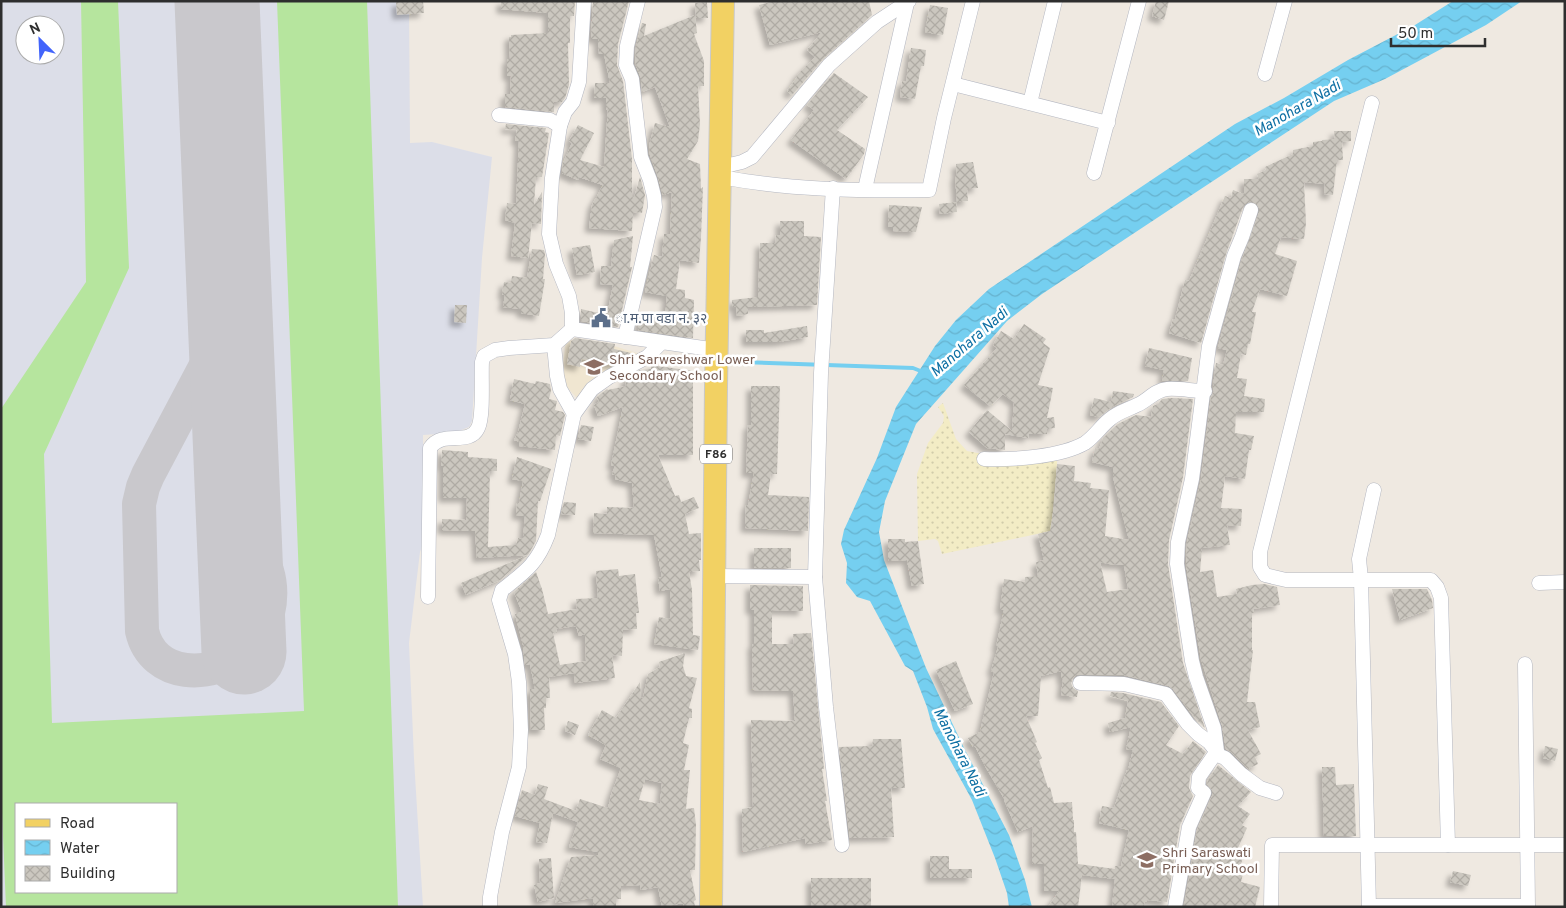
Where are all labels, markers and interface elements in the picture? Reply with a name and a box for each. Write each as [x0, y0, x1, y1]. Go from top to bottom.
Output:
north arrow [15, 15, 65, 65]
scale bar [1391, 15, 1485, 47]
text: N [27, 20, 43, 39]
text: 50 m [1398, 25, 1433, 44]
water label: Manohara Nadi [1251, 76, 1346, 142]
water label: Manohara Nadi [927, 303, 1014, 382]
public building icon: ा.म.पा वडा न. ३२ [590, 307, 612, 329]
place label: ा.म.पा वडा न. ३२ [616, 311, 707, 328]
place label: Shri Sarweshwar Lower Secondary School [609, 352, 756, 385]
school or university icon: Shri Sarweshwar Lower Secondary School [583, 356, 605, 378]
road number: F86 [700, 444, 732, 464]
water label: Manohara Nadi [928, 705, 990, 801]
legend [15, 803, 178, 893]
text: Road [60, 815, 95, 834]
text: Water [60, 840, 100, 859]
place label: Shri Saraswati Primary School [1162, 845, 1258, 878]
school or university icon: Shri Saraswati Primary School [1136, 849, 1158, 871]
text: Building [60, 865, 115, 884]

